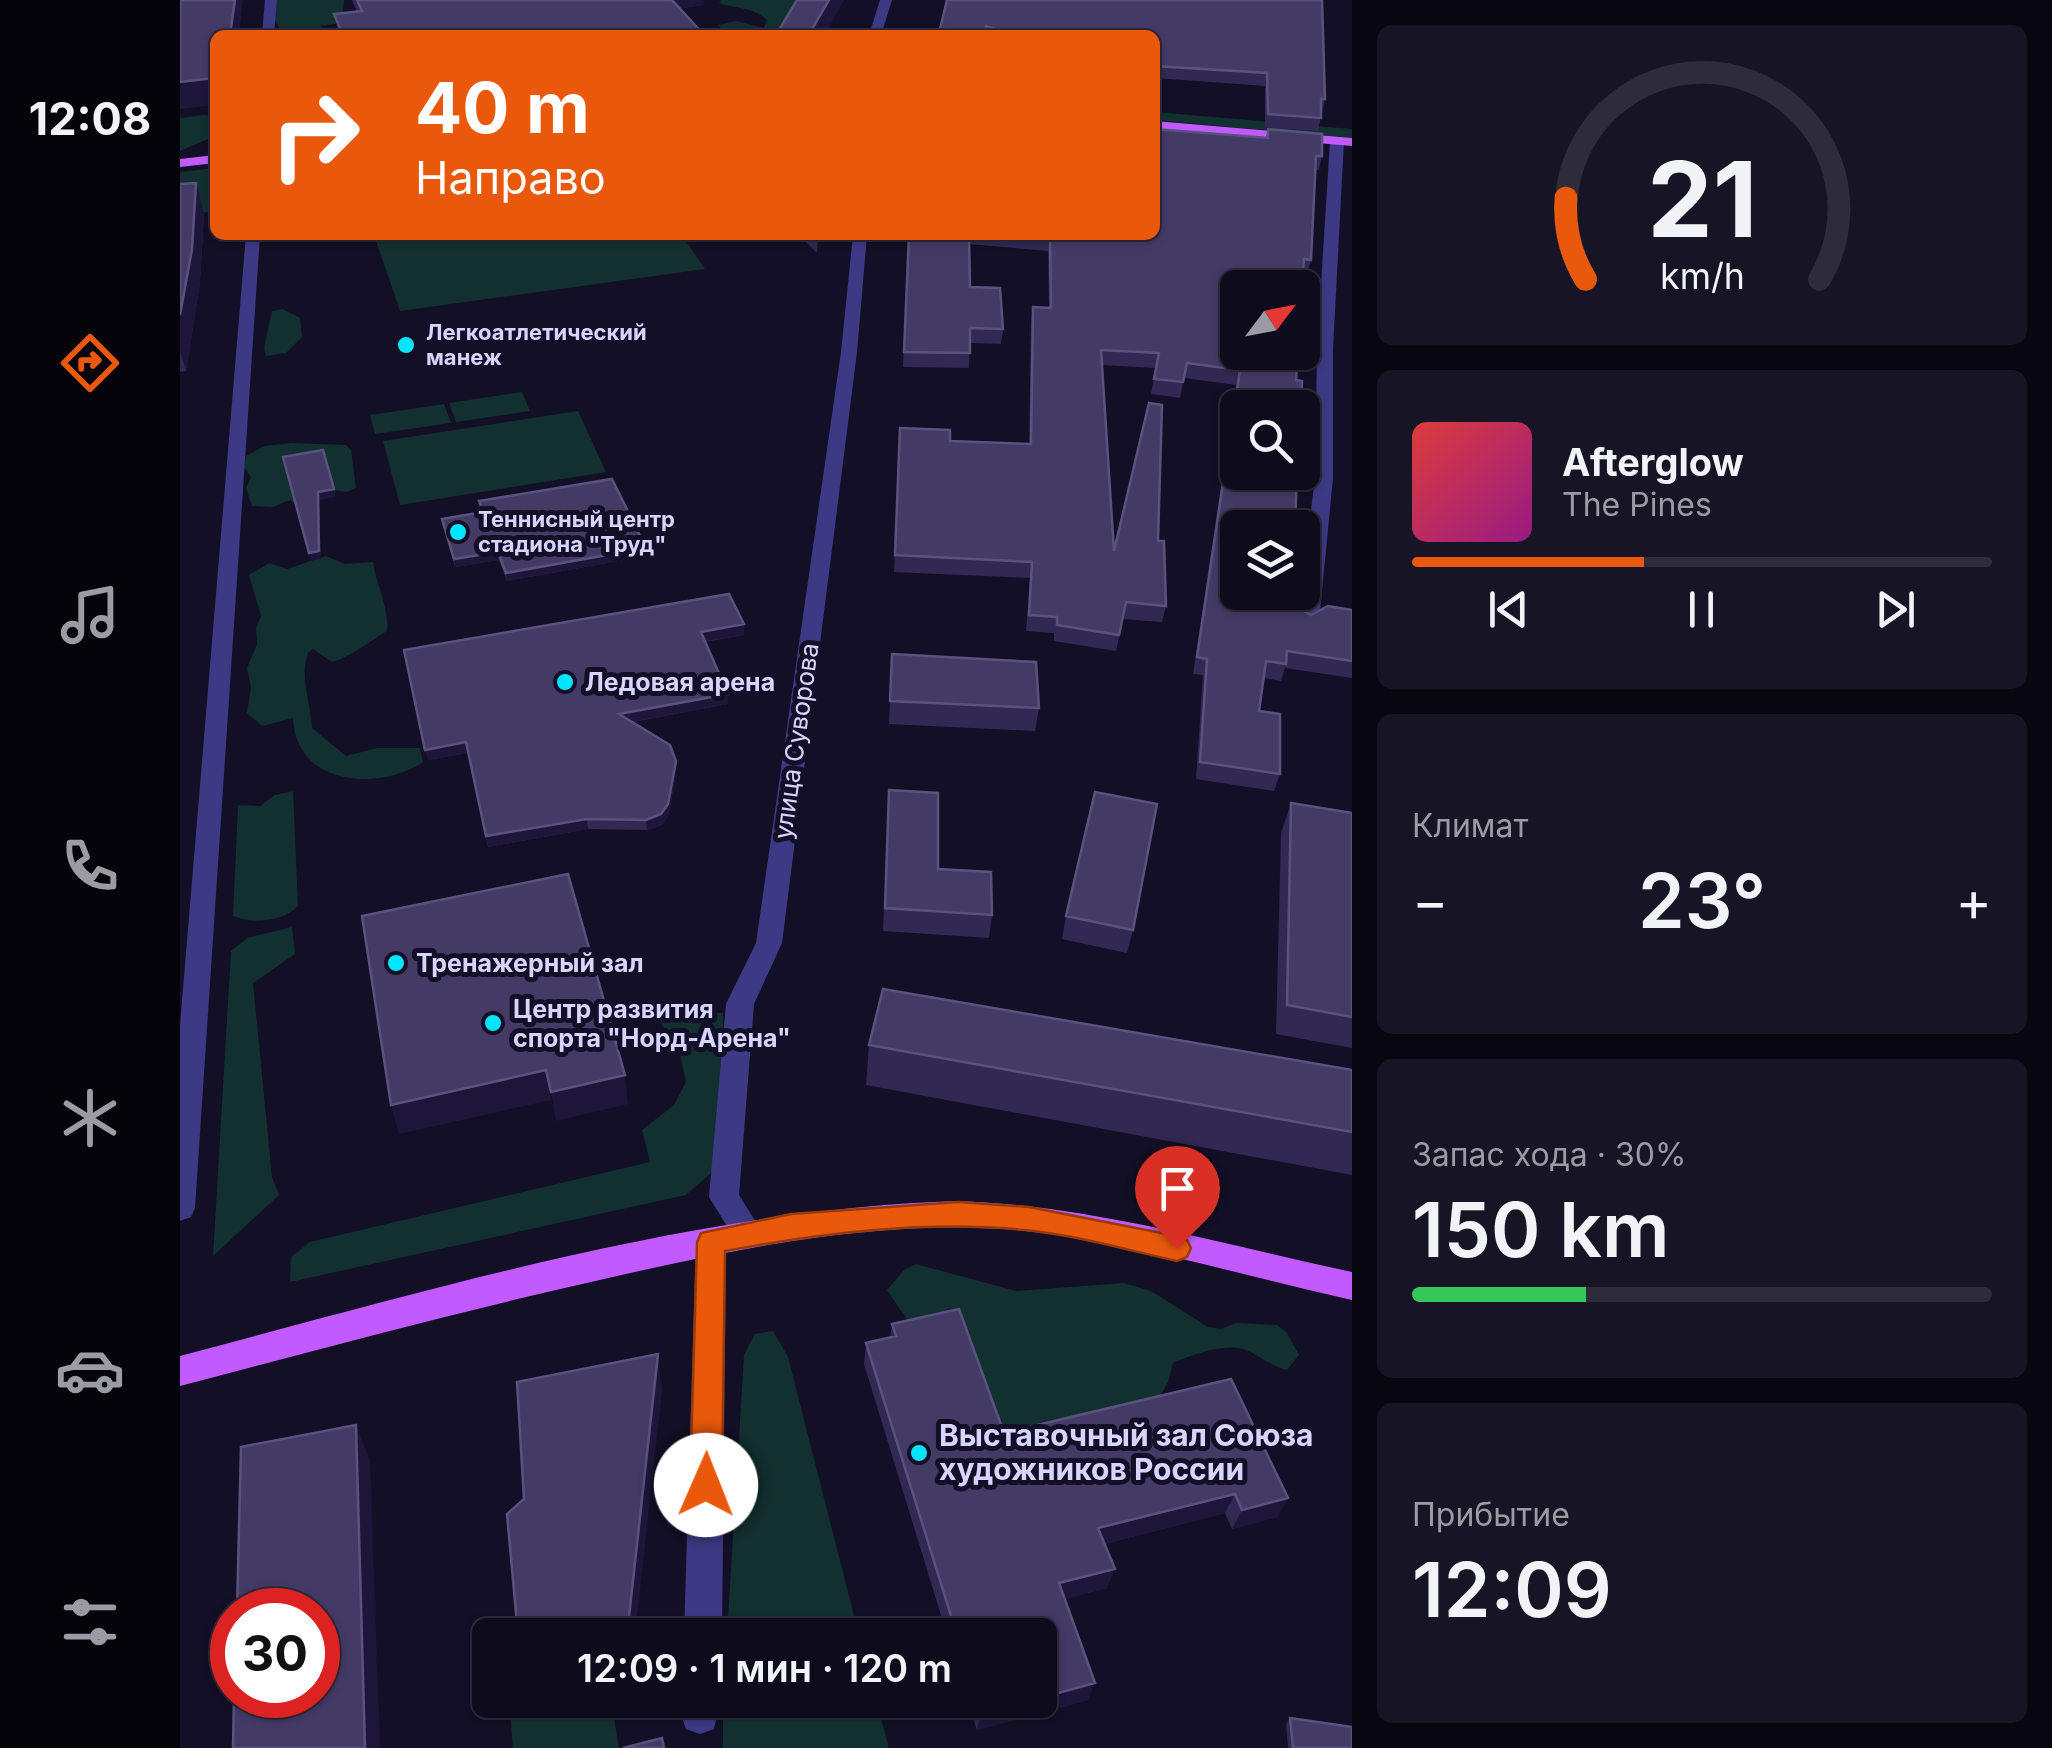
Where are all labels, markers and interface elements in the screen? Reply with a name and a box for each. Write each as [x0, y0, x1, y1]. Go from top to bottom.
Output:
text: 40 m [415, 65, 590, 150]
icon: right [250, 70, 380, 200]
text: 12:08 [29, 91, 151, 146]
text: 21 [1647, 136, 1757, 262]
text: Направо [415, 150, 606, 205]
text: km/h [1660, 254, 1744, 298]
north arrow [1220, 270, 1320, 370]
map controls [1220, 270, 1320, 610]
place label: Легкоатлетический манеж [426, 319, 647, 370]
icon: directions [55, 328, 125, 398]
marker: Легкоатлетический манеж [395, 334, 417, 356]
button: search [1220, 390, 1320, 490]
text: Afterglow [1562, 439, 1744, 485]
text: The Pines [1562, 485, 1712, 524]
place label: Теннисный центр стадиона "Труд" [478, 506, 675, 557]
button: layers [1220, 510, 1320, 610]
marker: Теннисный центр стадиона "Труд" [447, 521, 469, 543]
icon: music [55, 580, 125, 650]
icon: previous [1481, 582, 1536, 637]
icon: pause [1674, 582, 1729, 637]
icon: next [1868, 582, 1923, 637]
street label: улица Суворова [767, 641, 825, 841]
place label: Ледовая арена [585, 667, 775, 697]
marker: Ледовая арена [554, 671, 576, 693]
text: Климат [1412, 806, 1528, 845]
icon: phone [55, 831, 125, 901]
text: 23° [1638, 855, 1766, 946]
text: − [1412, 868, 1448, 934]
text: + [1956, 868, 1992, 934]
place label: Тренажерный зал [416, 948, 644, 978]
marker: Тренажерный зал [385, 952, 407, 974]
place label: Центр развития спорта "Норд-Арена" [513, 994, 791, 1053]
marker: Центр развития спорта "Норд-Арена" [482, 1012, 504, 1034]
icon: climate [55, 1083, 125, 1153]
text: Запас хода · 30% [1412, 1135, 1686, 1174]
pin [1135, 1146, 1220, 1249]
icon: arrive [1150, 1161, 1205, 1216]
text: 150 km [1412, 1184, 1669, 1275]
icon: car [55, 1335, 125, 1405]
place label: Выставочный зал Союза художников России [939, 1417, 1314, 1487]
position arrow [654, 1433, 758, 1537]
marker: Выставочный зал Союза художников России [908, 1442, 930, 1464]
text: Прибытие [1412, 1495, 1570, 1534]
text: 12:09 [1412, 1544, 1612, 1635]
icon: filters [55, 1587, 125, 1657]
speed limit sign: 30 [210, 1588, 340, 1718]
text: 12:09 · 1 мин · 120 m [577, 1645, 952, 1691]

